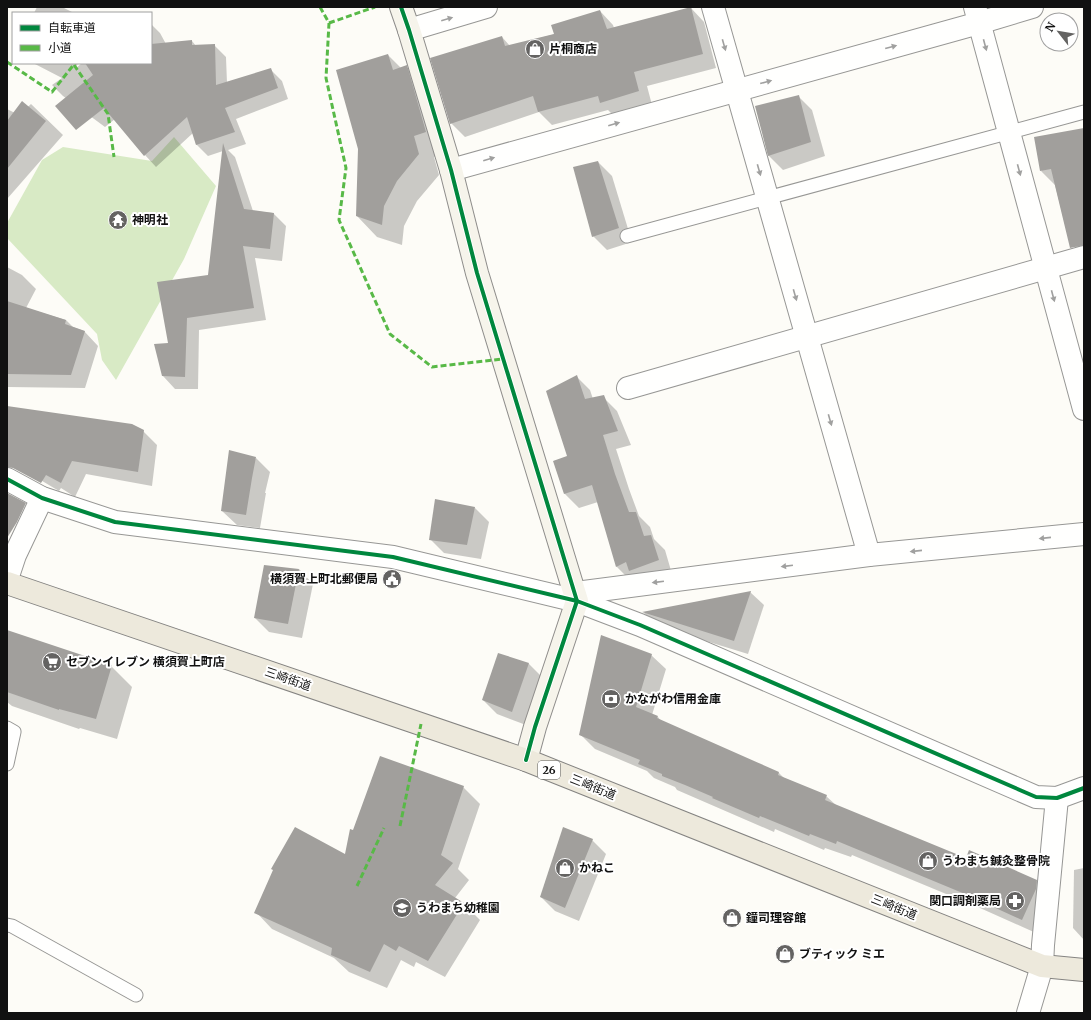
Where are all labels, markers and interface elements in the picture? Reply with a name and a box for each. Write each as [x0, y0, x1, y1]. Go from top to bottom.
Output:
legend [12, 12, 152, 64]
north arrow [1039, 12, 1079, 52]
one-way arrow [441, 16, 453, 22]
text: N [1042, 19, 1059, 34]
text: 自転車道 [48, 20, 96, 35]
shop icon: 片桐商店 [524, 38, 546, 60]
one-way arrow [721, 38, 727, 51]
one-way arrow [982, 39, 988, 51]
text: 小道 [48, 40, 72, 55]
place label: 片桐商店 [549, 41, 597, 56]
one-way arrow [886, 44, 898, 50]
one-way arrow [760, 79, 772, 85]
one-way arrow [608, 121, 620, 127]
one-way arrow [483, 156, 495, 162]
one-way arrow [756, 164, 762, 176]
one-way arrow [1016, 164, 1022, 176]
temple icon: 神明社 [107, 209, 129, 231]
place label: 神明社 [132, 212, 168, 227]
one-way arrow [792, 289, 798, 301]
one-way arrow [1050, 290, 1056, 302]
one-way arrow [827, 414, 833, 426]
one-way arrow [1039, 534, 1051, 541]
one-way arrow [910, 547, 922, 554]
one-way arrow [781, 563, 793, 569]
public building icon: 横須賀上町北郵便局 [381, 568, 403, 590]
place label: 横須賀上町北郵便局 [270, 571, 378, 586]
one-way arrow [652, 579, 664, 585]
supermarket icon: セブンイレブン 横須賀上町店 [41, 651, 63, 673]
place label: セブンイレブン 横須賀上町店 [66, 654, 225, 669]
street label: 三崎街道 [263, 664, 313, 693]
bank icon: かながわ信用金庫 [600, 688, 622, 710]
place label: かながわ信用金庫 [625, 691, 721, 706]
road number: 26 [538, 761, 560, 779]
street label: 三崎街道 [568, 771, 618, 802]
shop icon: うわまち鍼灸整骨院 [917, 850, 939, 872]
place label: うわまち鍼灸整骨院 [942, 853, 1050, 868]
shop icon: かねこ [554, 857, 576, 879]
place label: かねこ [579, 860, 615, 875]
pharmacy icon: 関口調剤薬局 [1004, 890, 1026, 912]
street label: 三崎街道 [869, 891, 919, 922]
place label: 関口調剤薬局 [929, 893, 1001, 908]
school or university icon: うわまち幼稚園 [391, 897, 413, 919]
place label: うわまち幼稚園 [416, 900, 500, 915]
shop icon: 鐘司理容館 [721, 907, 743, 929]
place label: 鐘司理容館 [745, 910, 806, 925]
shop icon: ブティック ミエ [774, 943, 796, 965]
place label: ブティック ミエ [799, 946, 885, 961]

